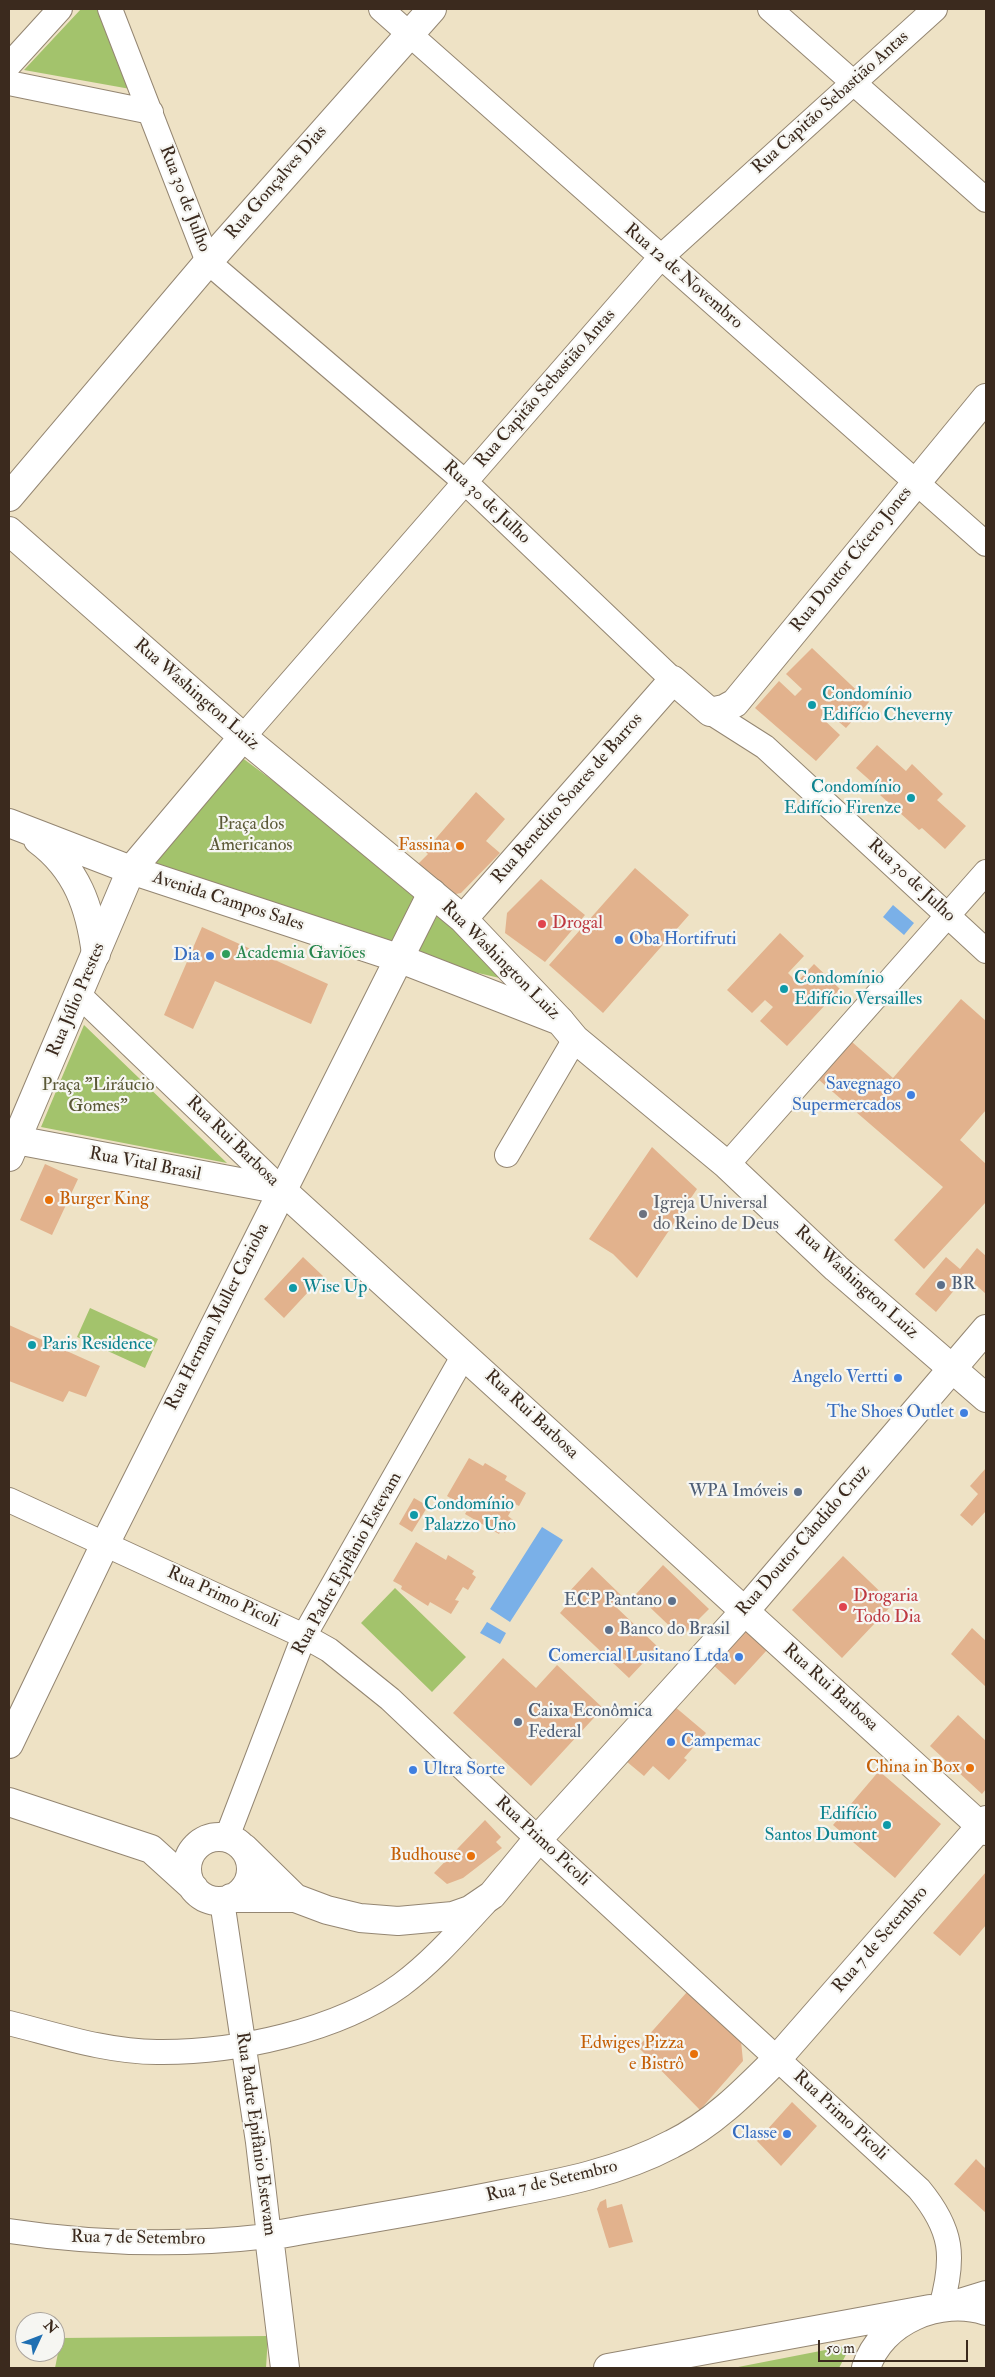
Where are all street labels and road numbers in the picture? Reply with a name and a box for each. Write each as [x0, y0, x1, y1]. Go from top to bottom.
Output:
street label: Rua Capitão Sebastião Antas [748, 27, 914, 179]
street label: Rua Gonçalves Dias [222, 122, 332, 244]
street label: Rua 30 de Julho [154, 143, 214, 255]
street label: Rua 12 de Novembro [619, 220, 747, 334]
street label: Rua Capitão Sebastião Antas [471, 305, 621, 473]
street label: Rua 30 de Julho [438, 457, 534, 549]
street label: Rua Doutor Cícero Jones [787, 483, 917, 637]
street label: Rua Washington Luiz [129, 635, 263, 755]
street label: Rua Benedito Soares de Barros [488, 709, 648, 889]
street label: Rua 30 de Julho [863, 835, 959, 927]
street label: Avenida Campos Sales [150, 867, 306, 937]
street label: Rua Washington Luiz [436, 897, 564, 1025]
street label: Rua Júlio Prestes [43, 940, 111, 1060]
street label: Rua Rui Barbosa [181, 1092, 283, 1192]
street label: Rua Vital Brasil [87, 1144, 203, 1186]
street label: Rua Herman Muller Carioba [161, 1220, 275, 1414]
street label: Rua Washington Luiz [790, 1222, 922, 1344]
street label: Rua Rui Barbosa [479, 1366, 583, 1464]
street label: Rua Doutor Cândido Cruz [733, 1461, 875, 1621]
street label: Rua Padre Epifânio Estevam [289, 1469, 407, 1659]
street label: Rua Primo Picoli [163, 1562, 283, 1634]
street label: Rua Rui Barbosa [778, 1640, 882, 1736]
street label: Rua Primo Picoli [490, 1793, 594, 1891]
street label: Rua 7 de Setembro [829, 1882, 933, 1998]
street label: Rua Padre Epifânio Estevam [230, 2031, 280, 2237]
street label: Rua Primo Picoli [788, 2067, 892, 2165]
street label: Rua 7 de Setembro [484, 2156, 620, 2208]
street label: Rua 7 de Setembro [71, 2227, 205, 2251]

